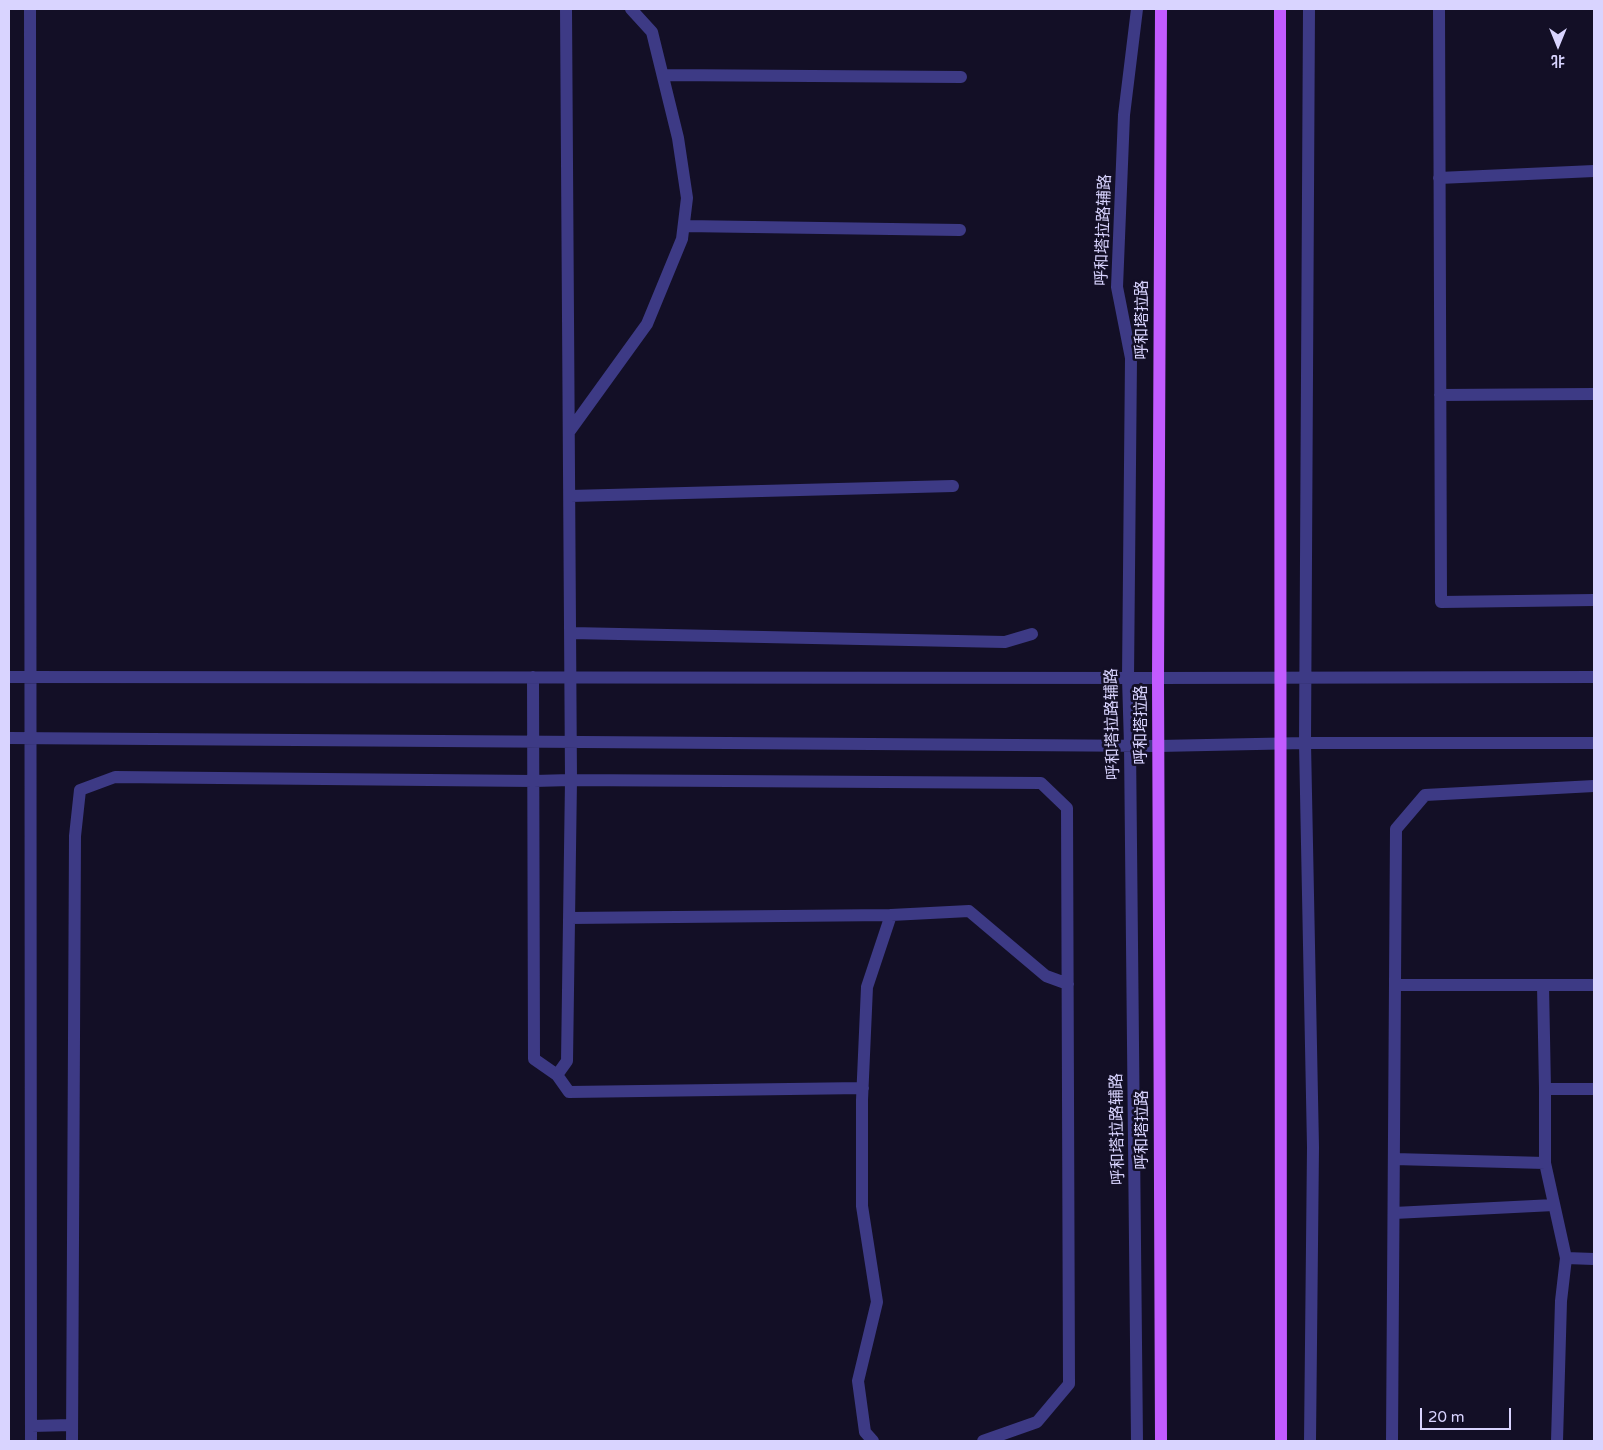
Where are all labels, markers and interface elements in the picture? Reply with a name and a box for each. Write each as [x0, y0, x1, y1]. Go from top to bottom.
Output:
north arrow [1533, 20, 1583, 70]
text: 北 [1551, 52, 1565, 69]
street label: 呼和塔拉路辅路 [1092, 174, 1116, 286]
street label: 呼和塔拉路 [1133, 280, 1153, 360]
street label: 呼和塔拉路辅路 [1102, 668, 1124, 780]
street label: 呼和塔拉路 [1132, 685, 1152, 765]
street label: 呼和塔拉路辅路 [1107, 1073, 1129, 1185]
street label: 呼和塔拉路 [1133, 1090, 1153, 1170]
scale bar [1423, 1398, 1514, 1430]
text: 20 m [1428, 1408, 1465, 1426]

